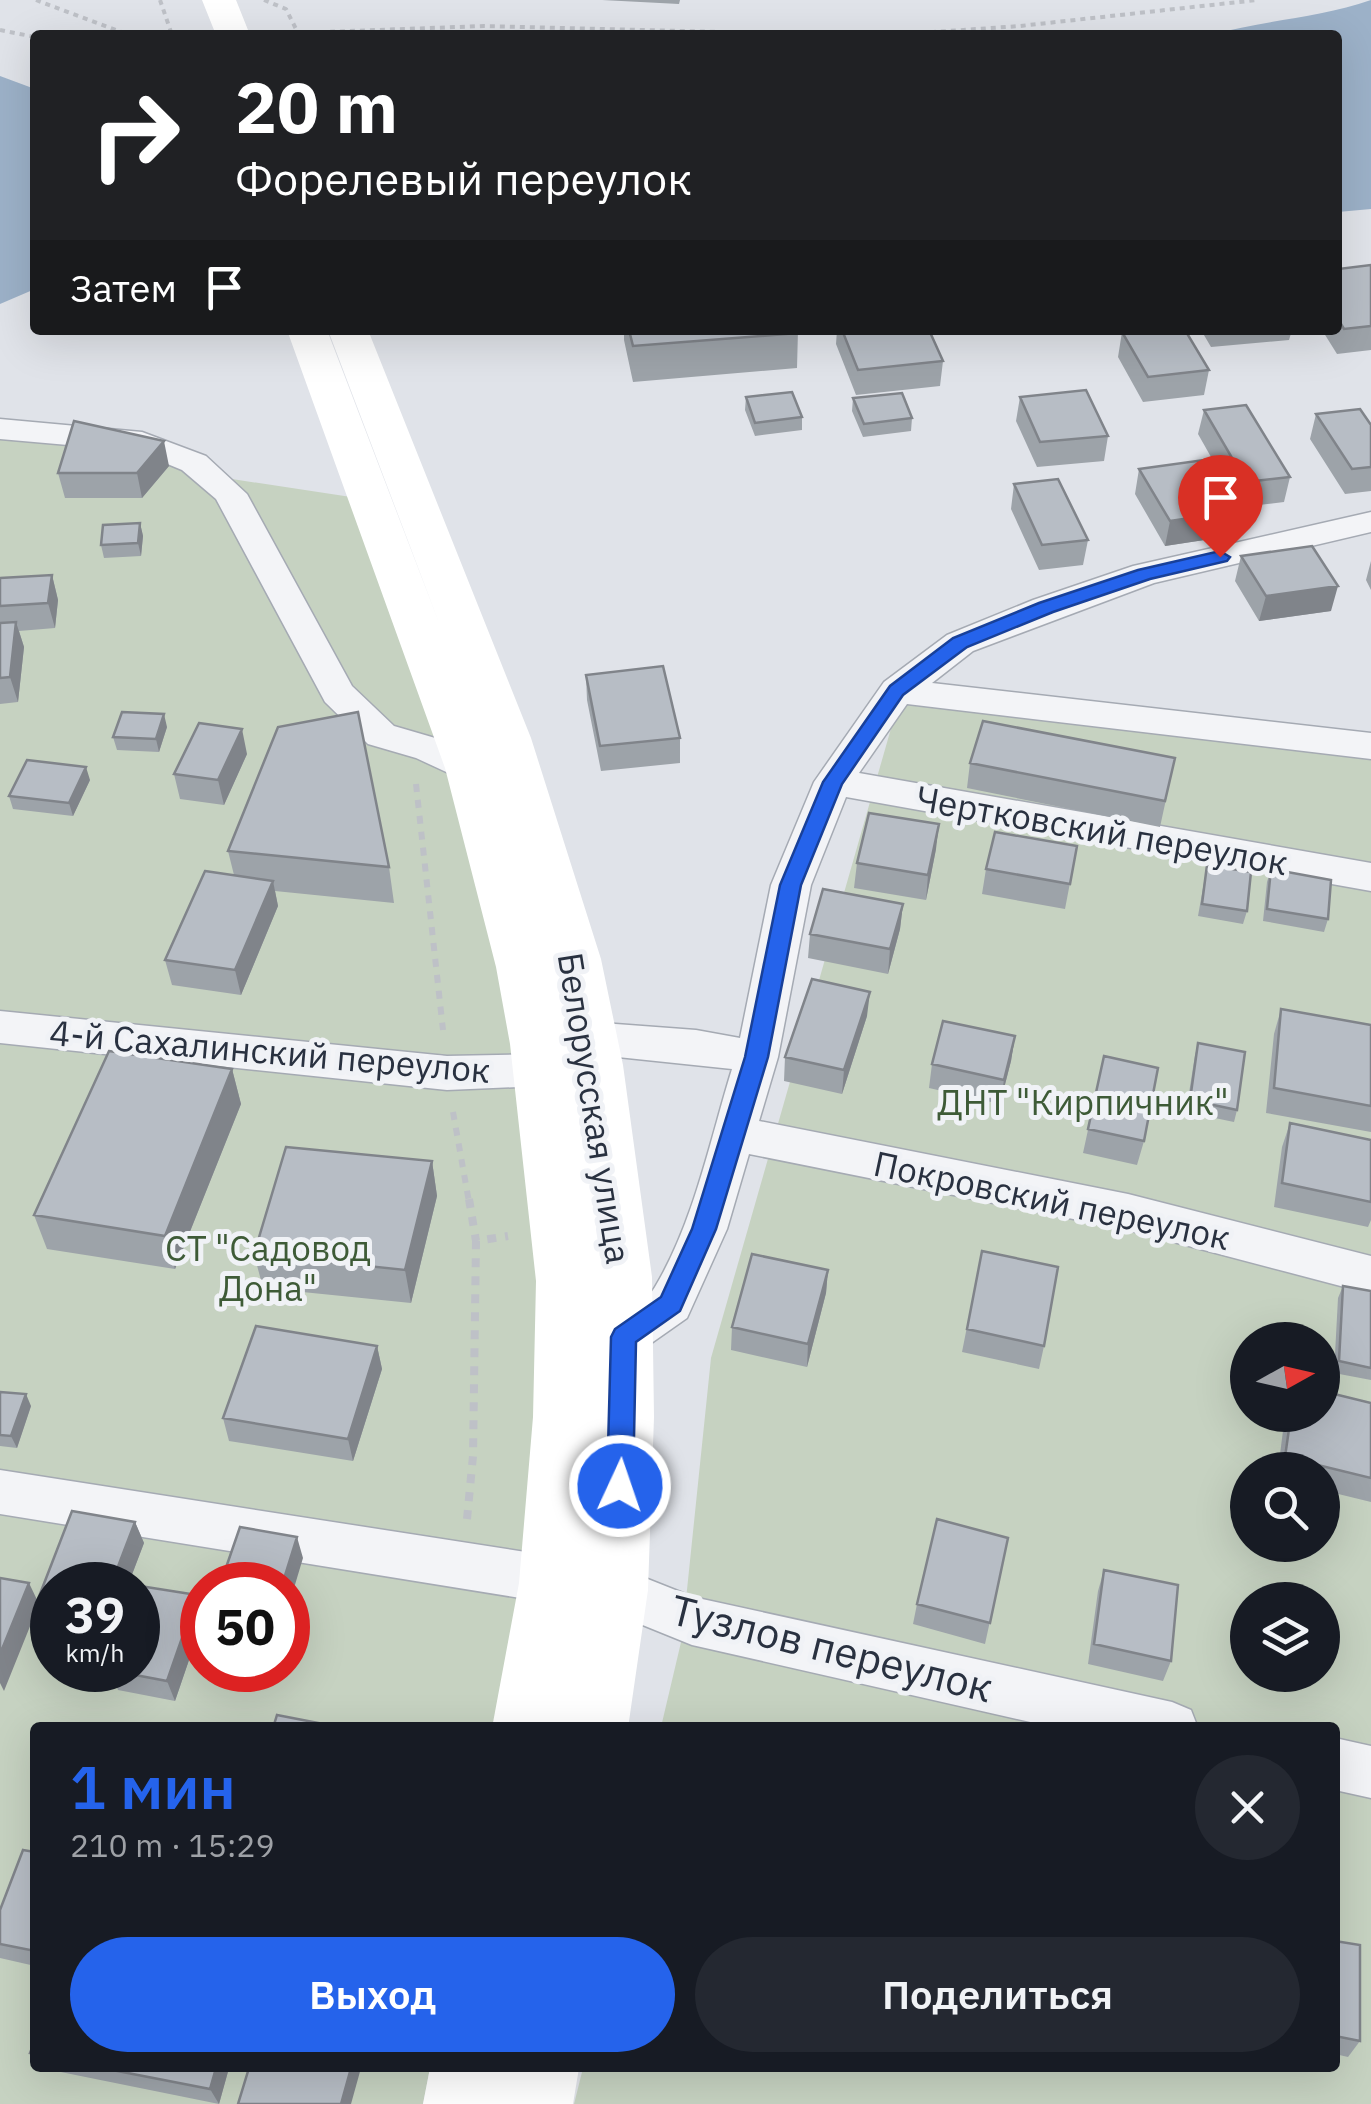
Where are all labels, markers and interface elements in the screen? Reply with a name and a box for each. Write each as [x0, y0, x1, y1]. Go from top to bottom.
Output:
text: 20 m [235, 61, 398, 152]
icon: right [70, 70, 200, 200]
text: Форелевый переулок [235, 149, 692, 207]
icon: arrive [197, 260, 252, 315]
text: Затем [70, 263, 177, 312]
pin [1178, 455, 1263, 558]
icon: arrive [1193, 470, 1248, 525]
street label: Чертковский переулок [913, 775, 1291, 885]
street label: Белорусская улица [548, 949, 642, 1267]
street label: 4-й Сахалинский переулок [48, 1009, 492, 1093]
park label: ДНТ "Кирпичник" [937, 1079, 1229, 1125]
street label: Покровский переулок [870, 1140, 1234, 1260]
park label: СТ "Садовод Дона" [165, 1225, 371, 1311]
north arrow [1230, 1322, 1340, 1432]
map controls [1230, 1322, 1340, 1692]
position arrow [568, 1434, 672, 1538]
button: search [1230, 1452, 1340, 1562]
speed limit sign: 50 [180, 1562, 310, 1692]
street label: Тузлов переулок [665, 1581, 999, 1715]
text: 39 [65, 1582, 125, 1647]
button: layers [1230, 1582, 1340, 1692]
text: km/h [66, 1636, 124, 1669]
text: 1 мин [70, 1747, 236, 1826]
button: close [1195, 1755, 1300, 1860]
text: 210 m · 15:29 [70, 1824, 275, 1866]
button: Выход [70, 1937, 675, 2052]
button: Поделиться [695, 1937, 1300, 2052]

